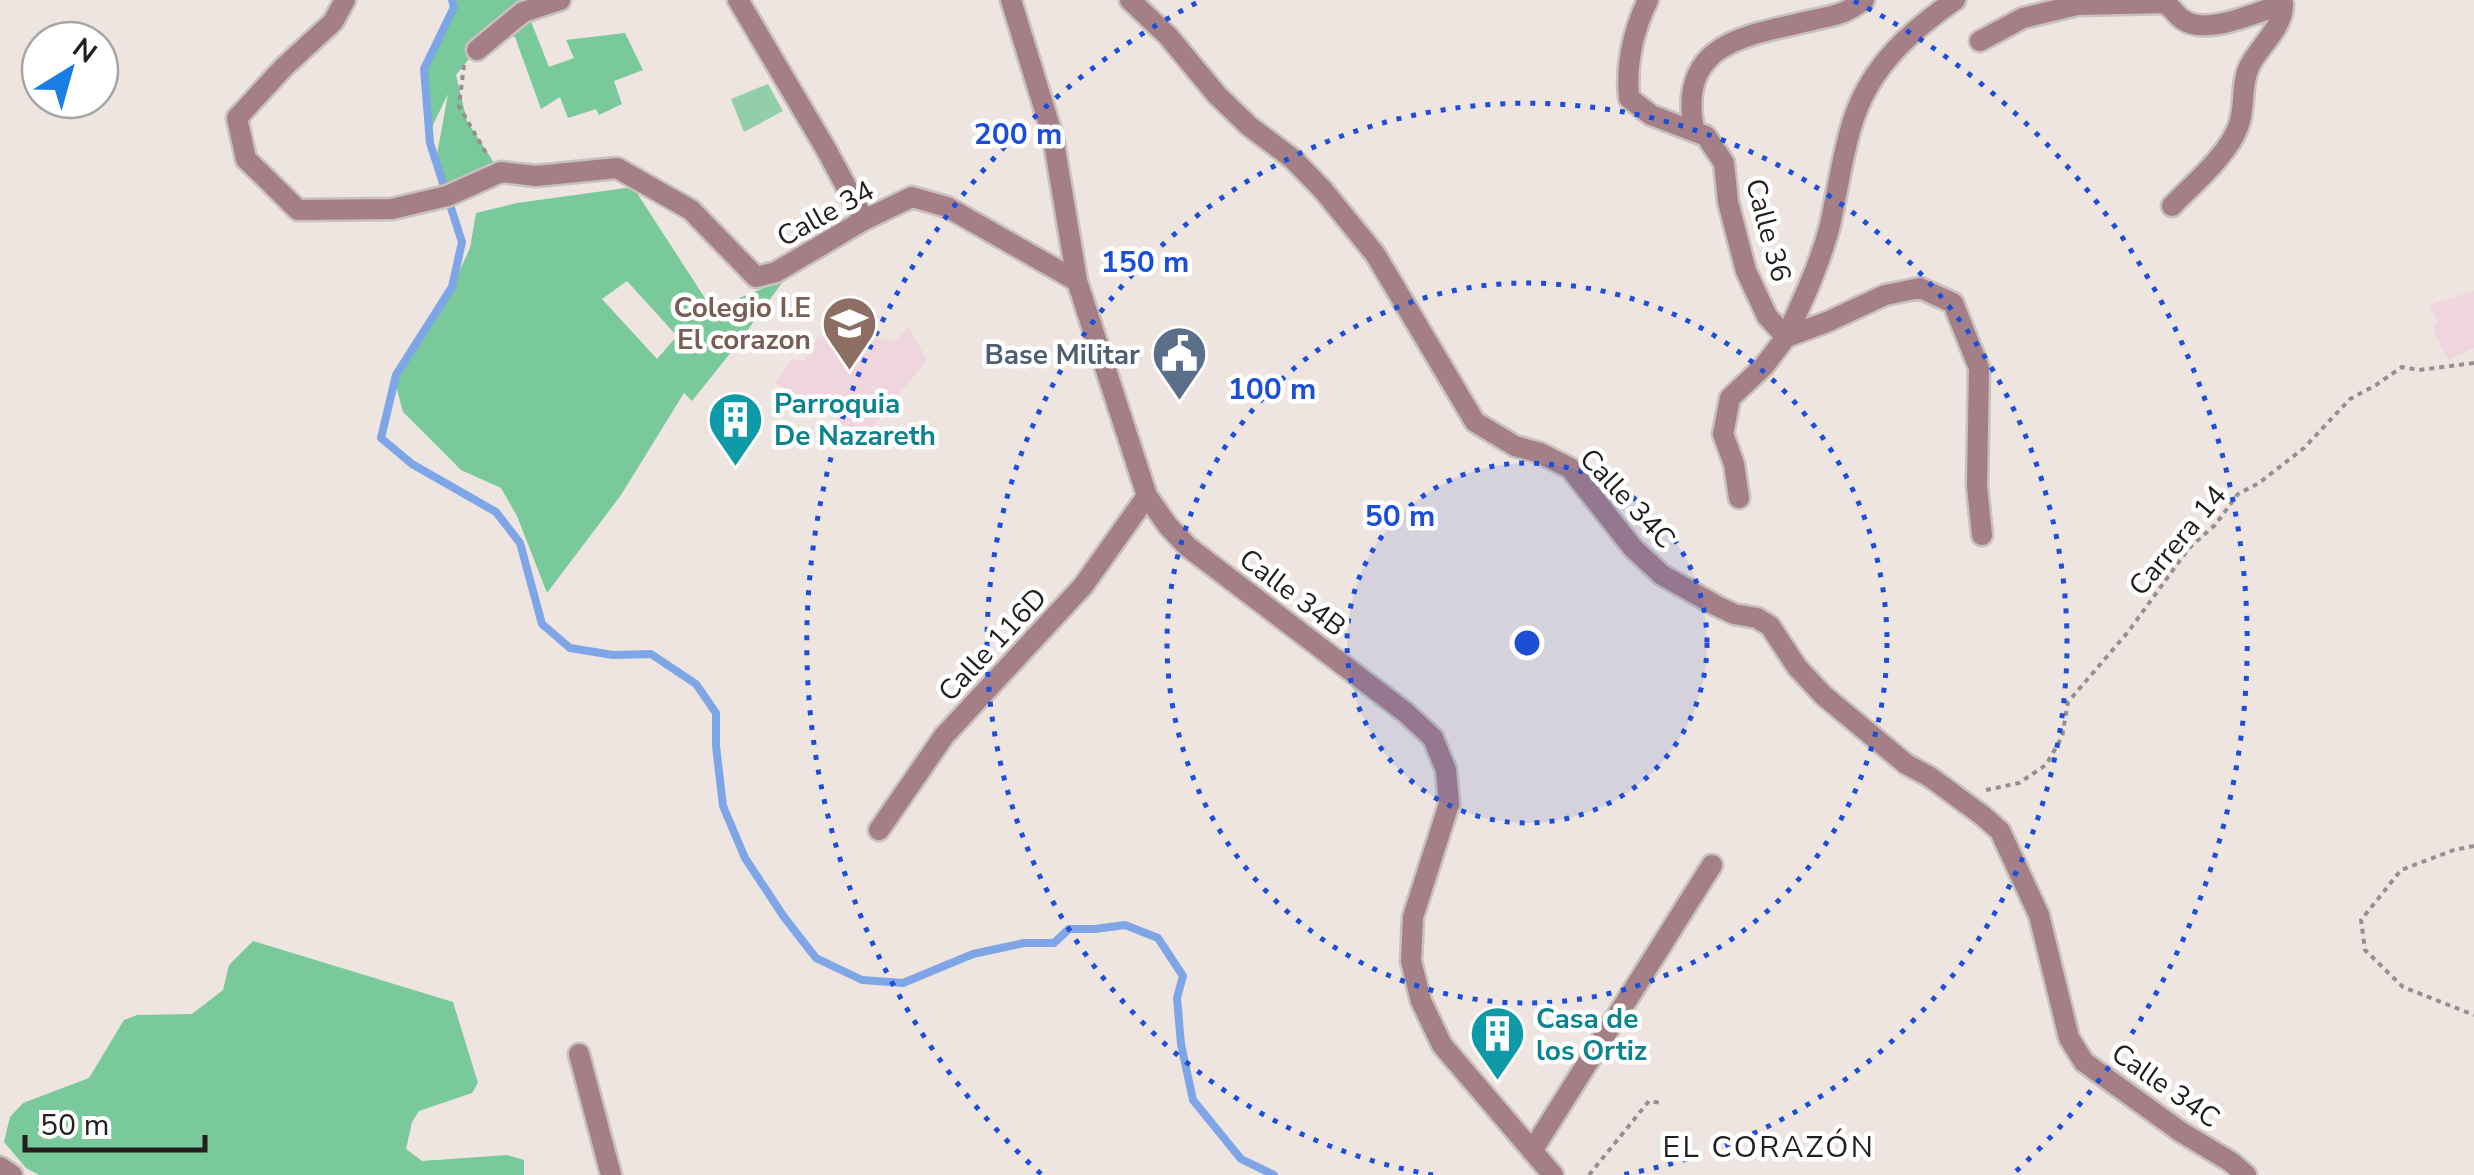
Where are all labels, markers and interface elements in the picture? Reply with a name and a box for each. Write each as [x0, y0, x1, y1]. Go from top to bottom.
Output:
north arrow [20, 20, 120, 120]
text: N [65, 29, 104, 72]
text: 200 m [974, 114, 1062, 155]
street label: Calle 34 [770, 172, 881, 256]
street label: Calle 36 [1736, 174, 1800, 286]
text: 150 m [1101, 242, 1189, 283]
place label: Colegio I.E El corazon [674, 289, 811, 359]
school or university icon: Colegio I.E El corazon [820, 293, 880, 372]
public building icon: Base Militar [1149, 324, 1209, 403]
place label: Base Militar [984, 336, 1140, 374]
text: 100 m [1228, 369, 1316, 410]
place label: Parroquia De Nazareth [774, 385, 936, 455]
building icon: Parroquia De Nazareth [705, 389, 765, 468]
street label: Calle 34C [1571, 440, 1684, 557]
street label: Carrera 14 [2120, 477, 2235, 604]
text: 50 m [1365, 496, 1435, 537]
street label: Calle 34B [1231, 540, 1353, 645]
street label: Calle 116D [930, 579, 1055, 710]
centre of rings [1509, 625, 1545, 661]
place label: Casa de los Ortiz [1536, 1000, 1647, 1070]
building icon: Casa de los Ortiz [1467, 1004, 1527, 1083]
street label: Calle 34C [2104, 1035, 2227, 1137]
scale bar [25, 1090, 205, 1152]
text: 50 m [40, 1105, 109, 1146]
district label: EL CORAZÓN [1663, 1127, 1875, 1168]

